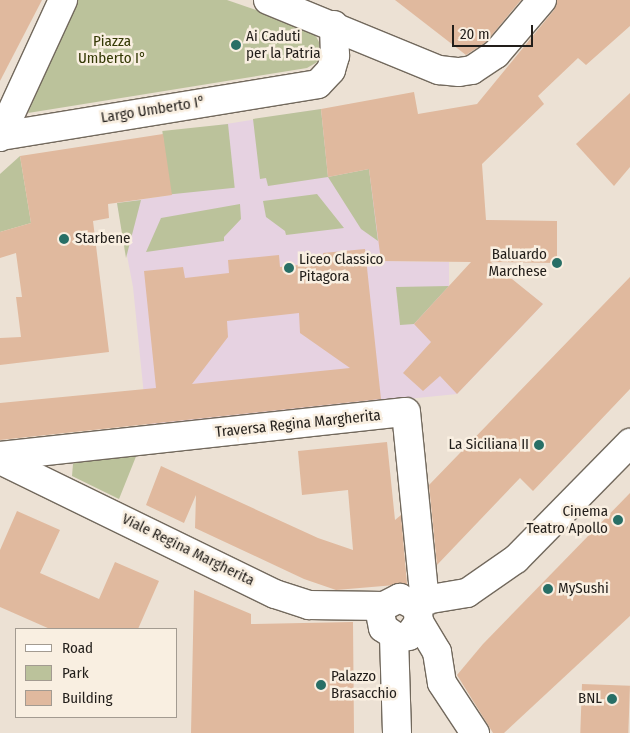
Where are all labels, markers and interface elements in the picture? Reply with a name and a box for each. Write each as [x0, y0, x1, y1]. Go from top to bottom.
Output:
scale bar [455, 15, 536, 47]
text: 20 m [460, 25, 490, 43]
place label: Ai Caduti per la Patria [246, 27, 321, 62]
park label: Piazza Umberto I° [78, 32, 146, 67]
marker: Ai Caduti per la Patria [230, 39, 242, 51]
street label: Largo Umberto I° [100, 93, 206, 127]
place label: Starbene [75, 230, 131, 248]
marker: Starbene [57, 232, 71, 246]
place label: Baluardo Marchese [489, 245, 547, 280]
place label: Liceo Classico Pitagora [299, 250, 383, 285]
marker: Baluardo Marchese [551, 257, 563, 269]
marker: Liceo Classico Pitagora [283, 262, 295, 274]
street label: Traversa Regina Margherita [214, 406, 382, 442]
place label: La Siciliana II [448, 436, 529, 454]
marker: La Siciliana II [533, 439, 545, 451]
place label: Cinema Teatro Apollo [527, 502, 608, 537]
street label: Viale Regina Margherita [119, 510, 257, 590]
marker: Cinema Teatro Apollo [612, 514, 624, 526]
place label: MySushi [558, 580, 609, 598]
marker: MySushi [542, 583, 554, 595]
legend [15, 628, 178, 718]
text: Road [62, 639, 93, 657]
text: Park [62, 664, 89, 682]
place label: Palazzo Brasacchio [331, 667, 397, 702]
marker: Palazzo Brasacchio [315, 679, 327, 691]
text: Building [62, 689, 113, 707]
place label: BNL [578, 690, 602, 708]
marker: BNL [606, 693, 618, 705]

